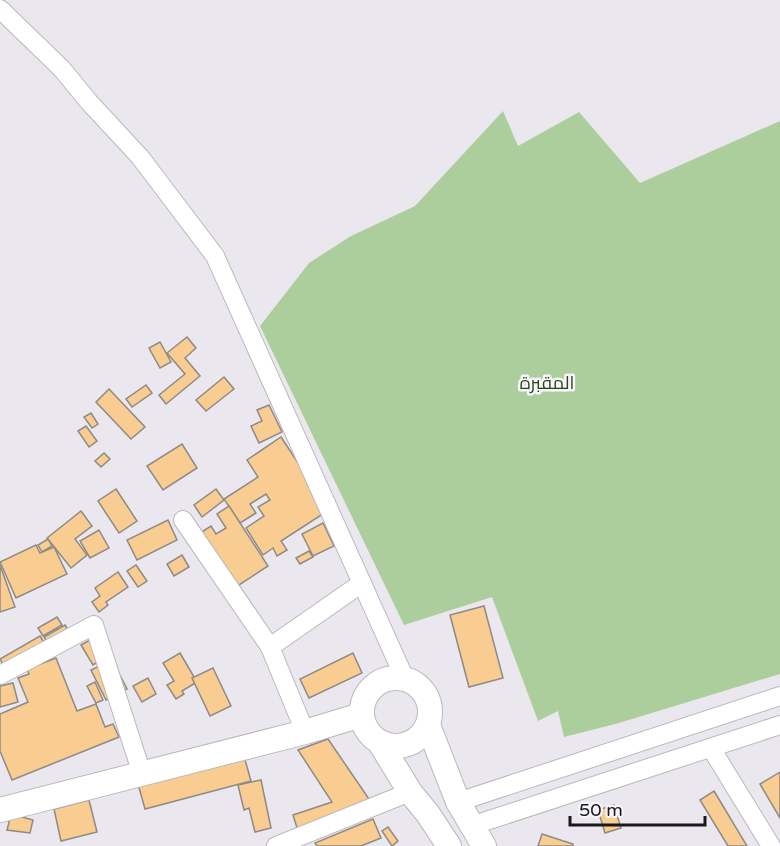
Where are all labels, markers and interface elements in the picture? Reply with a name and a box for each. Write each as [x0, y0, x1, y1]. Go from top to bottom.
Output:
park label: المقبرة [520, 372, 574, 394]
scale bar [570, 789, 705, 827]
text: 50 m [579, 799, 623, 821]

